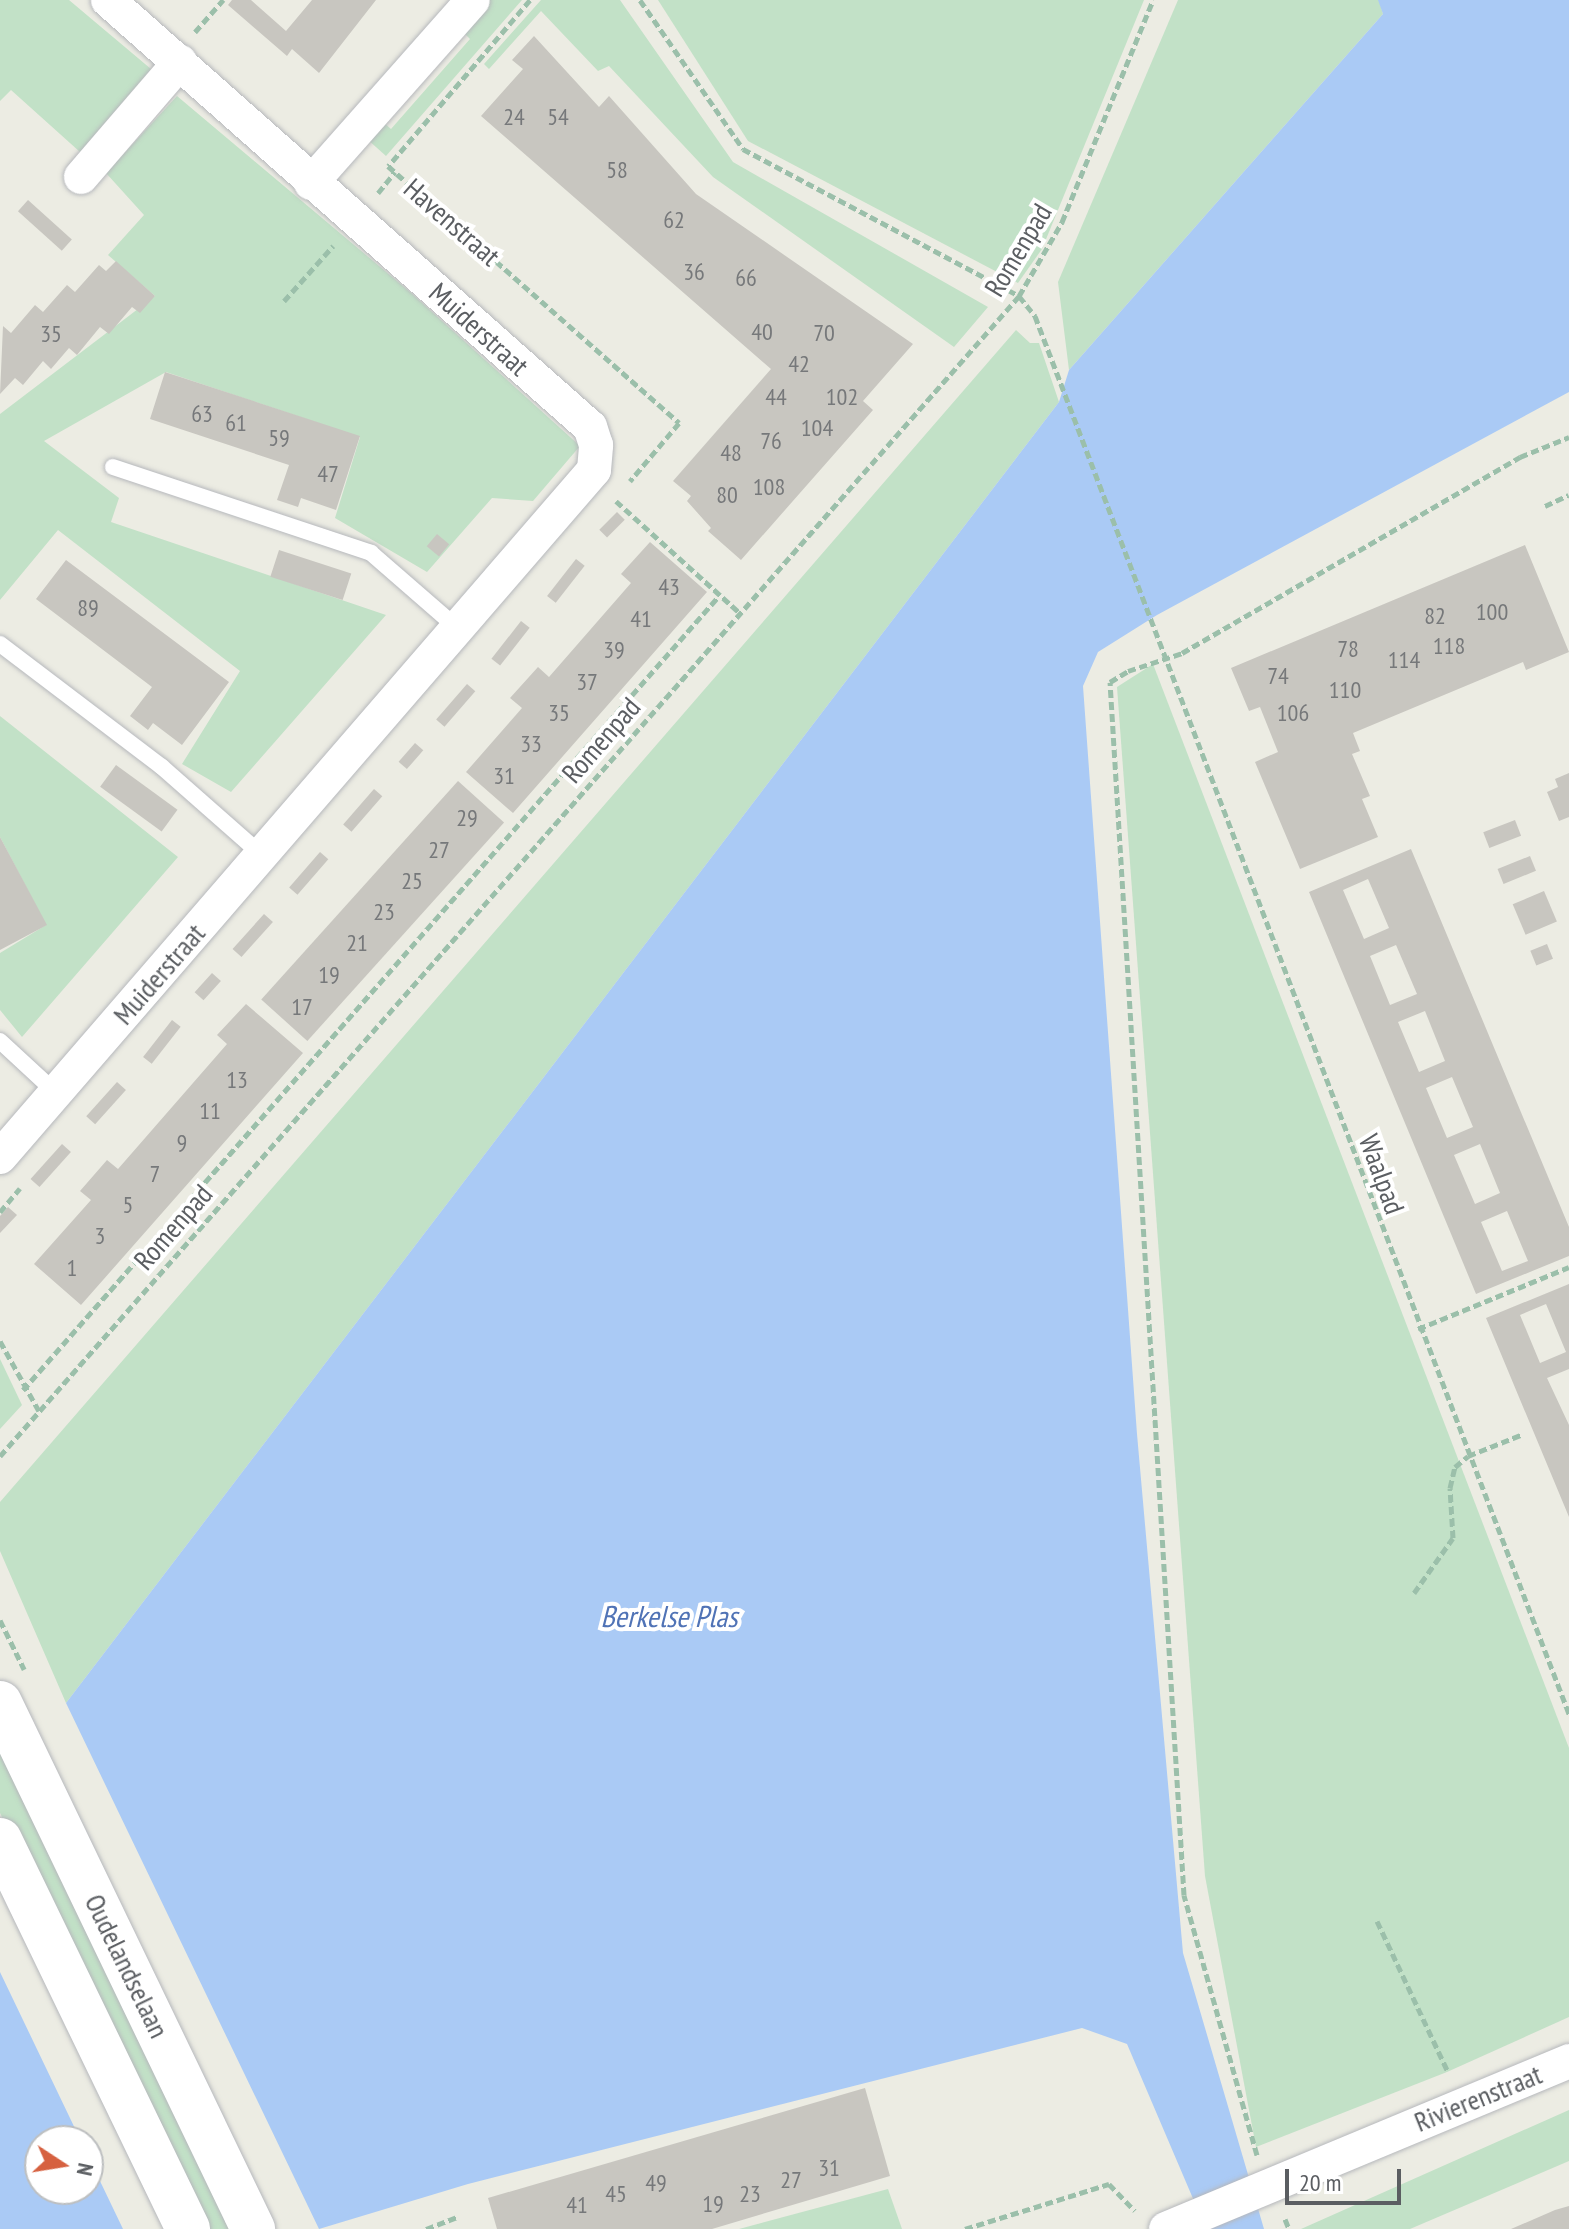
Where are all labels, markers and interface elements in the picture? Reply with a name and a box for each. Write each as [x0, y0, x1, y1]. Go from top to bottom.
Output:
house number: 24 [503, 103, 525, 131]
house number: 54 [547, 103, 569, 131]
house number: 58 [606, 156, 628, 184]
street label: Havenstraat [397, 171, 507, 273]
street label: Romenpad [977, 198, 1059, 302]
house number: 62 [663, 206, 685, 234]
house number: 36 [683, 258, 705, 286]
house number: 66 [735, 264, 757, 292]
street label: Muiderstraat [422, 276, 536, 382]
house number: 40 [751, 318, 773, 346]
house number: 70 [813, 319, 835, 347]
house number: 35 [40, 320, 62, 348]
house number: 42 [788, 350, 810, 378]
house number: 44 [765, 383, 787, 411]
house number: 102 [826, 383, 858, 411]
house number: 63 [191, 400, 213, 428]
house number: 61 [225, 409, 247, 437]
house number: 104 [801, 414, 833, 442]
house number: 59 [268, 424, 290, 452]
house number: 76 [760, 427, 782, 455]
house number: 48 [720, 439, 742, 467]
house number: 47 [317, 460, 339, 488]
house number: 108 [753, 473, 785, 501]
house number: 80 [716, 481, 738, 509]
house number: 43 [658, 573, 680, 601]
house number: 89 [77, 594, 99, 622]
house number: 100 [1476, 598, 1508, 626]
house number: 82 [1424, 602, 1446, 630]
house number: 41 [630, 605, 652, 633]
house number: 118 [1433, 632, 1465, 660]
house number: 78 [1337, 635, 1359, 663]
house number: 39 [603, 636, 625, 664]
house number: 114 [1388, 646, 1420, 674]
house number: 74 [1267, 662, 1289, 690]
house number: 37 [576, 668, 598, 696]
house number: 110 [1329, 676, 1361, 704]
street label: Romenpad [555, 690, 647, 790]
house number: 35 [548, 699, 570, 727]
house number: 106 [1277, 699, 1309, 727]
house number: 33 [520, 730, 542, 758]
house number: 31 [493, 762, 515, 790]
house number: 29 [456, 804, 478, 832]
house number: 27 [428, 836, 450, 864]
house number: 25 [401, 867, 423, 895]
house number: 23 [373, 898, 395, 926]
street label: Muiderstraat [106, 917, 212, 1031]
house number: 21 [346, 929, 368, 957]
house number: 19 [318, 961, 340, 989]
house number: 17 [291, 993, 313, 1021]
house number: 13 [226, 1066, 248, 1094]
house number: 11 [199, 1097, 221, 1125]
house number: 9 [177, 1129, 187, 1157]
street label: Waalpad [1352, 1130, 1412, 1218]
house number: 7 [150, 1160, 160, 1188]
street label: Romenpad [127, 1177, 219, 1277]
house number: 5 [123, 1191, 133, 1219]
house number: 3 [95, 1222, 105, 1250]
house number: 1 [67, 1254, 77, 1282]
water label: Berkelse Plas [600, 1598, 738, 1634]
street label: Oudelandselaan [78, 1889, 176, 2043]
street label: Rivierenstraat [1409, 2057, 1547, 2139]
north arrow [24, 2125, 104, 2205]
scale bar [1289, 2153, 1405, 2203]
house number: 31 [818, 2154, 840, 2182]
text: N [71, 2161, 100, 2178]
house number: 27 [780, 2166, 802, 2194]
text: 20 m [1299, 2167, 1341, 2198]
house number: 49 [645, 2169, 667, 2197]
house number: 45 [605, 2180, 627, 2208]
house number: 23 [739, 2180, 761, 2208]
house number: 19 [702, 2190, 724, 2218]
house number: 41 [566, 2191, 588, 2219]

